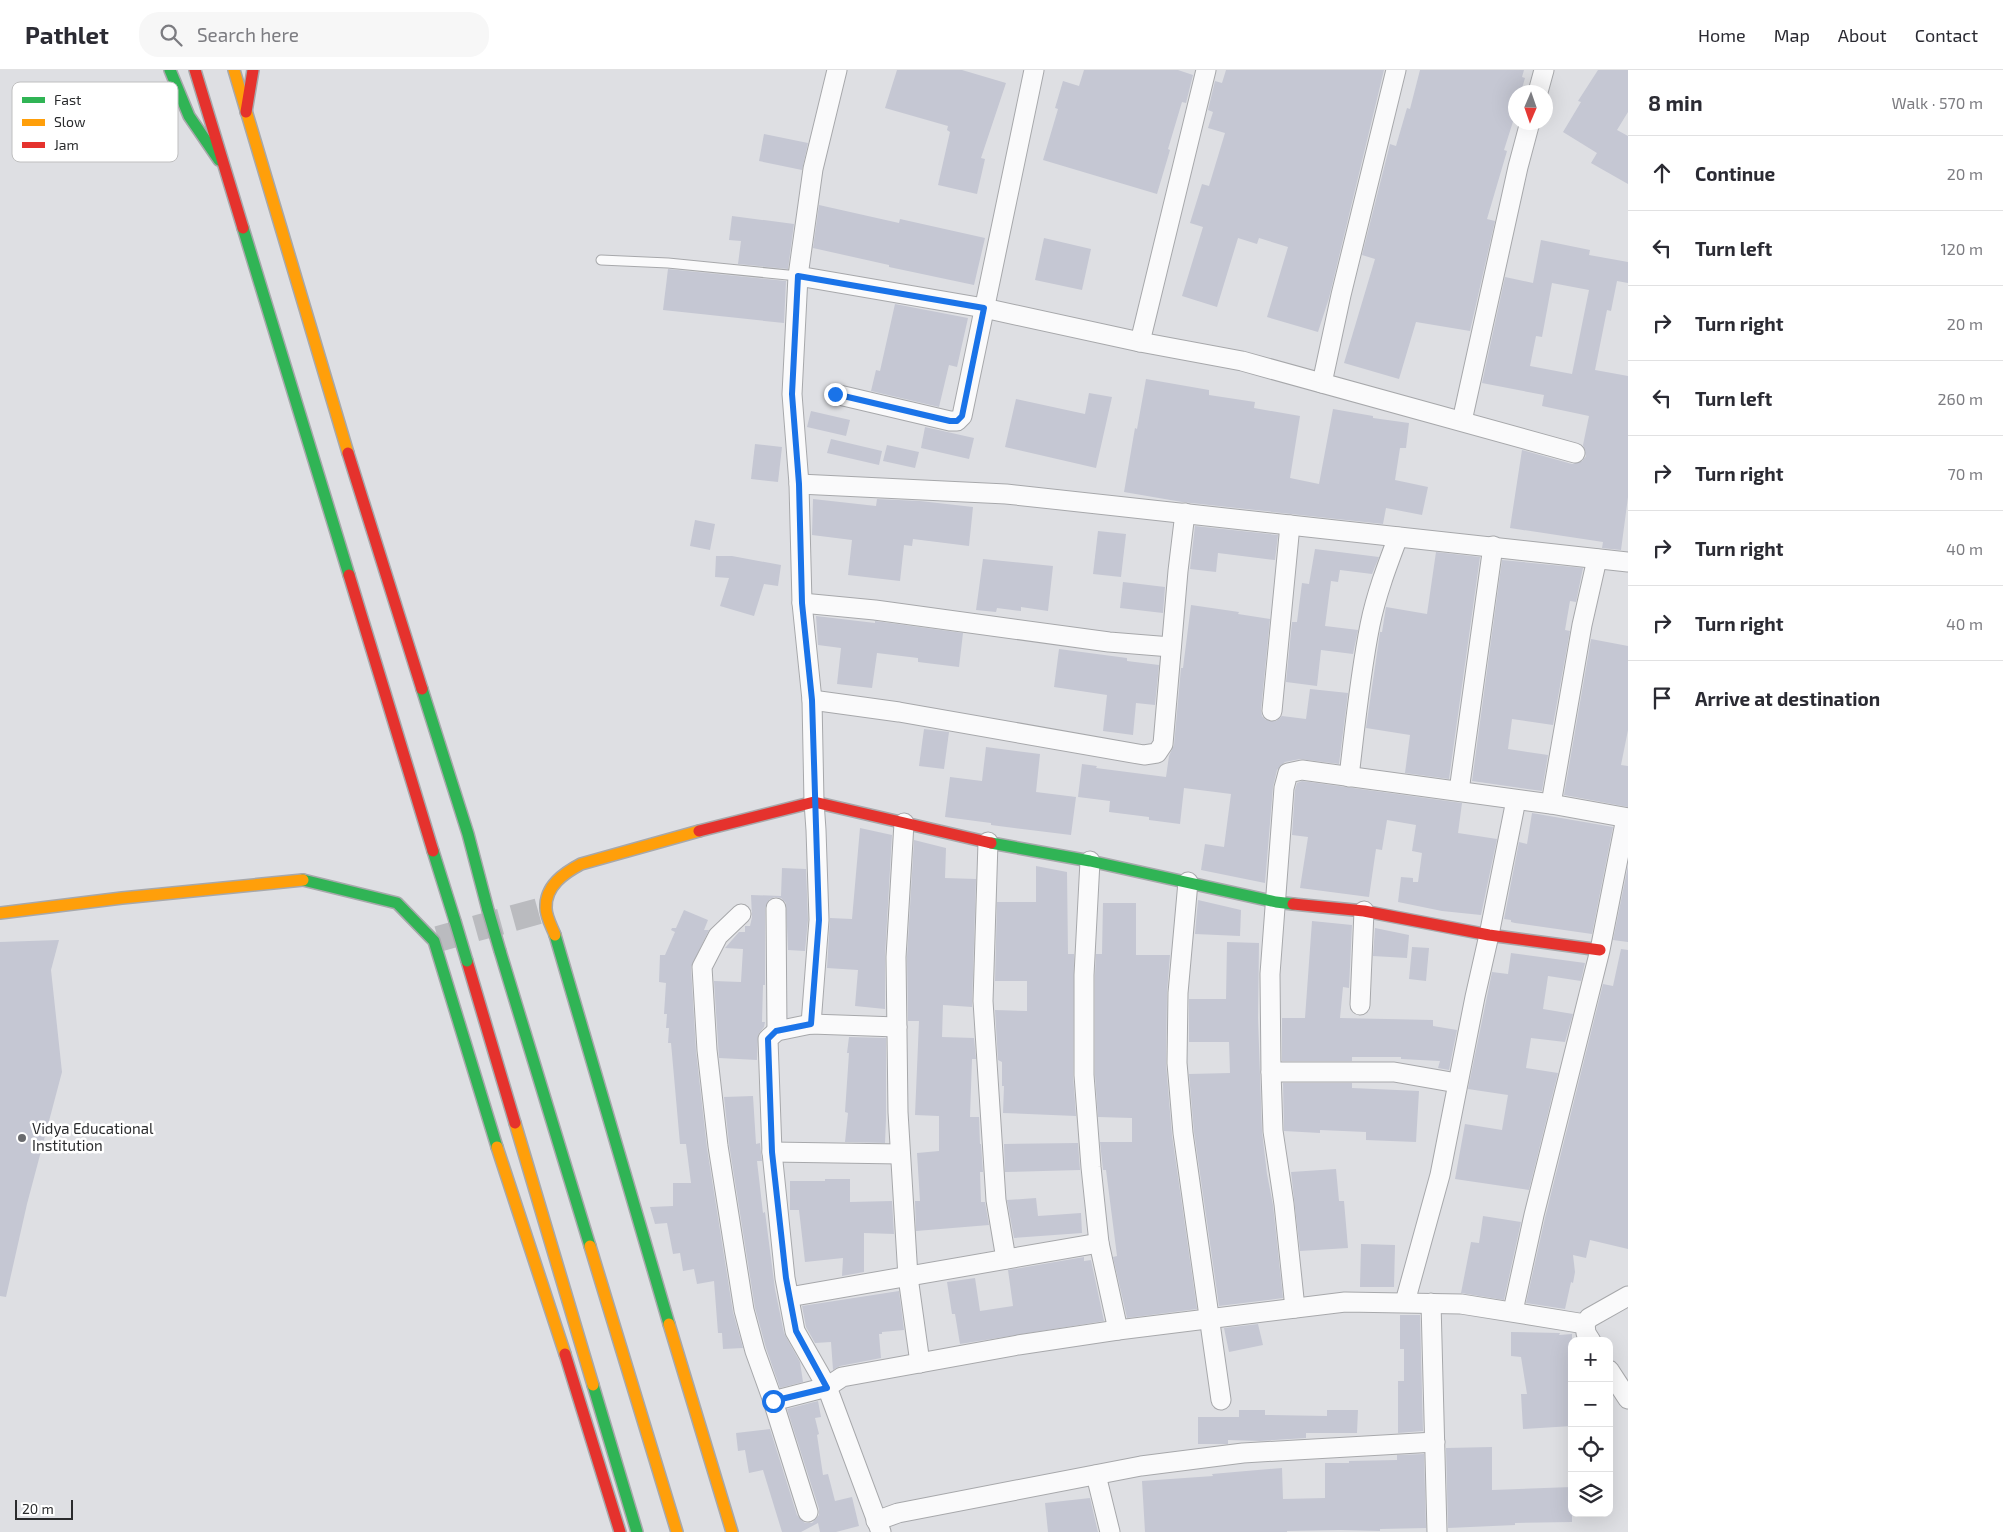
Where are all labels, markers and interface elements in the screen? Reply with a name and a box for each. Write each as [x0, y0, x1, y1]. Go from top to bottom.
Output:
search box [139, 12, 489, 57]
text: Pathlet [25, 20, 109, 49]
icon: search [157, 21, 185, 49]
text: Search here [197, 23, 299, 46]
text: Home [1698, 24, 1746, 46]
text: Map [1774, 24, 1810, 46]
text: About [1838, 24, 1887, 46]
text: Contact [1915, 24, 1978, 46]
legend [12, 82, 178, 162]
north arrow [1508, 85, 1553, 130]
text: 8 min [1648, 90, 1703, 115]
text: Fast [54, 91, 81, 108]
text: Walk · 570 m [1892, 93, 1983, 112]
text: Slow [54, 113, 86, 130]
text: Jam [54, 136, 79, 153]
icon: ahead [1648, 159, 1676, 187]
text: Continue [1695, 162, 1775, 185]
text: 20 m [1947, 164, 1983, 183]
icon: left [1648, 234, 1676, 262]
text: Turn left [1695, 237, 1772, 260]
text: 120 m [1940, 239, 1983, 258]
icon: right [1648, 309, 1676, 337]
text: Turn right [1695, 312, 1783, 335]
text: 20 m [1947, 314, 1983, 333]
route end [824, 383, 847, 406]
icon: left [1648, 384, 1676, 412]
text: Turn left [1695, 387, 1772, 410]
text: 260 m [1938, 389, 1983, 408]
icon: right [1648, 459, 1676, 487]
text: Turn right [1695, 462, 1783, 485]
text: 70 m [1948, 464, 1983, 483]
icon: right [1648, 534, 1676, 562]
text: Turn right [1695, 537, 1783, 560]
text: 40 m [1946, 539, 1983, 558]
icon: right [1648, 609, 1676, 637]
text: Turn right [1695, 612, 1783, 635]
text: 40 m [1946, 614, 1983, 633]
icon: arrive [1648, 684, 1676, 712]
text: Arrive at destination [1695, 687, 1880, 710]
place label: Vidya Educational Institution [32, 1119, 154, 1154]
marker: Vidya Educational Institution [16, 1132, 28, 1144]
map controls [1568, 1337, 1613, 1517]
button: + [1568, 1337, 1613, 1382]
button: − [1568, 1382, 1613, 1427]
route start [762, 1390, 785, 1413]
button: locate [1568, 1427, 1613, 1472]
button: layers [1568, 1472, 1613, 1517]
scale bar [15, 1497, 72, 1520]
text: 20 m [22, 1500, 54, 1517]

